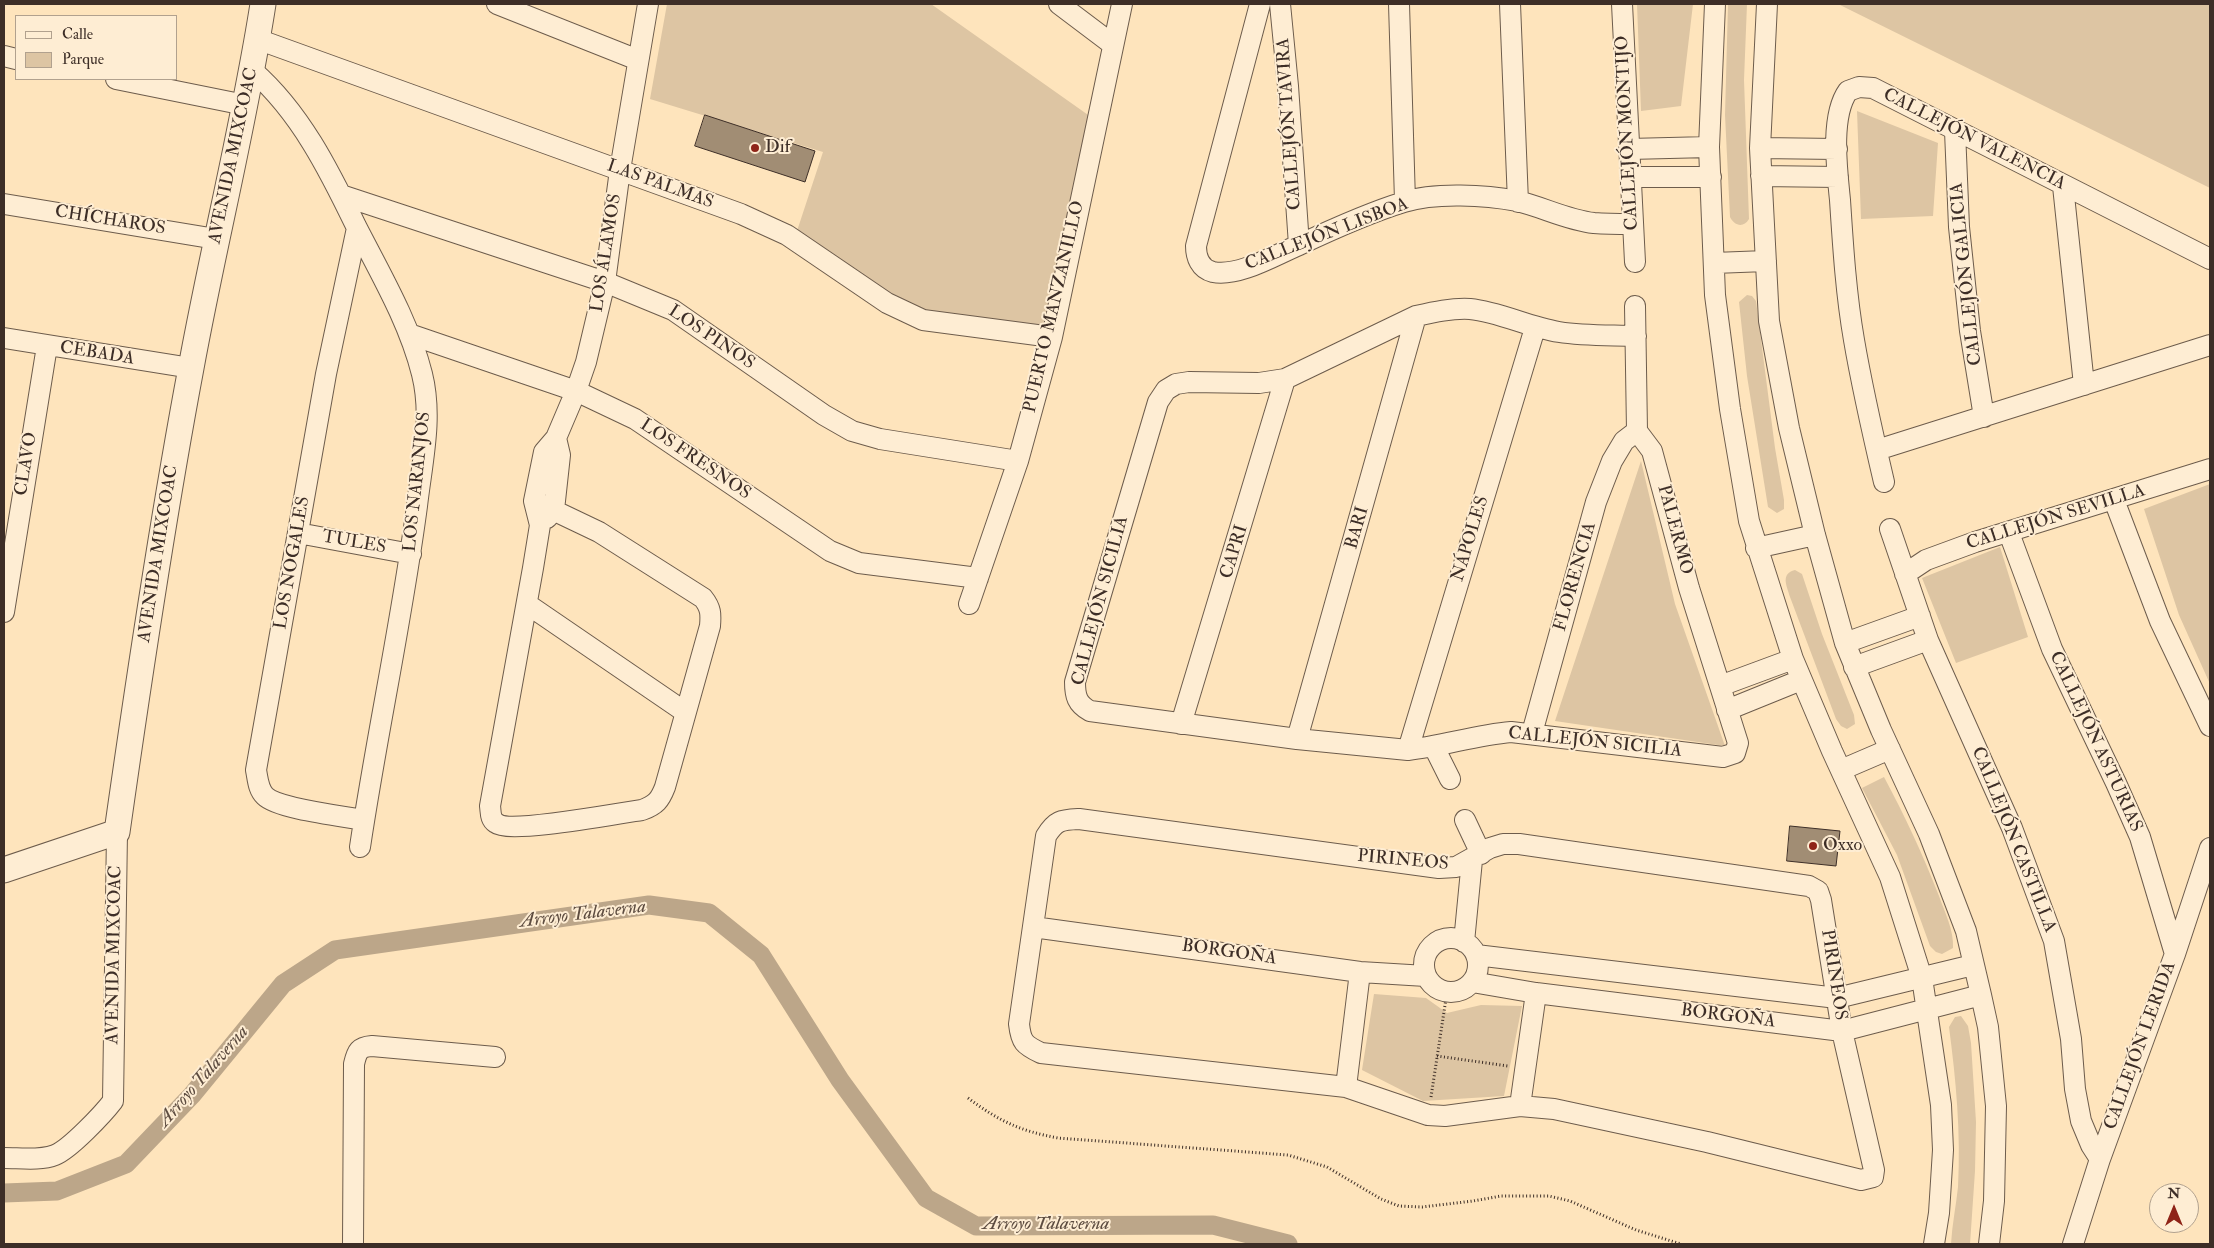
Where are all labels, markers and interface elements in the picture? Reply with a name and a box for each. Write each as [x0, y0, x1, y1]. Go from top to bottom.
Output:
legend [15, 15, 178, 80]
text: Calle [62, 25, 93, 44]
street label: CALLEJÓN MONTIJO [1612, 35, 1644, 231]
street label: CALLEJÓN TAVIRA [1273, 37, 1307, 211]
text: Parque [62, 50, 104, 69]
street label: AVENIDA MIXCOAC [205, 66, 263, 246]
street label: CALLEJÓN VALENCIA [1879, 84, 2069, 196]
place label: Dif [765, 137, 790, 159]
marker: Dif [749, 142, 761, 154]
street label: LAS PALMAS [604, 156, 716, 214]
street label: CALLEJÓN GALICIA [1947, 182, 1987, 366]
street label: LOS ÁLAMOS [587, 192, 627, 314]
street label: CALLEJÓN LISBOA [1242, 194, 1412, 276]
street label: PUERTO MANZANILLO [1020, 199, 1090, 415]
street label: CHÍCHAROS [53, 202, 167, 240]
street label: LOS PINOS [664, 301, 758, 375]
street label: CEBADA [58, 337, 136, 371]
street label: LOS NARANJOS [400, 411, 436, 553]
street label: LOS FRESNOS [635, 415, 755, 505]
street label: CLAVO [11, 431, 43, 497]
street label: AVENIDA MIXCOAC [134, 464, 184, 644]
street label: CALLEJÓN SEVILLA [1964, 481, 2148, 555]
street label: PALERMO [1652, 483, 1696, 577]
street label: NÁPOLES [1448, 494, 1494, 584]
street label: LOS NOGALES [271, 495, 315, 631]
street label: BARI [1342, 504, 1374, 552]
street label: CALLEJÓN SICILIA [1068, 514, 1134, 688]
street label: FLORENCIA [1550, 520, 1602, 634]
street label: CAPRI [1217, 522, 1253, 582]
street label: TULES [320, 527, 388, 559]
street label: CALLEJÓN ASTURIAS [2044, 648, 2146, 836]
street label: CALLEJÓN SICILIA [1507, 723, 1683, 763]
street label: CALLEJÓN CASTILLA [1966, 744, 2060, 936]
place label: Oxxo [1823, 835, 1862, 857]
marker: Oxxo [1807, 840, 1819, 852]
street label: PIRINEOS [1356, 846, 1450, 876]
street label: AVENIDA MIXCOAC [103, 865, 127, 1045]
water label: Arroyo Talaverna [519, 896, 647, 934]
street label: PIRINEOS [1815, 928, 1851, 1022]
street label: BORGOÑA [1180, 936, 1278, 970]
street label: CALLEJÓN LERIDA [2101, 959, 2181, 1133]
street label: BORGOÑA [1679, 1000, 1777, 1034]
water label: Arroyo Talaverna [154, 1022, 254, 1132]
north arrow [2149, 1183, 2199, 1233]
text: N [2168, 1185, 2180, 1202]
water label: Arroyo Talaverna [983, 1214, 1109, 1236]

